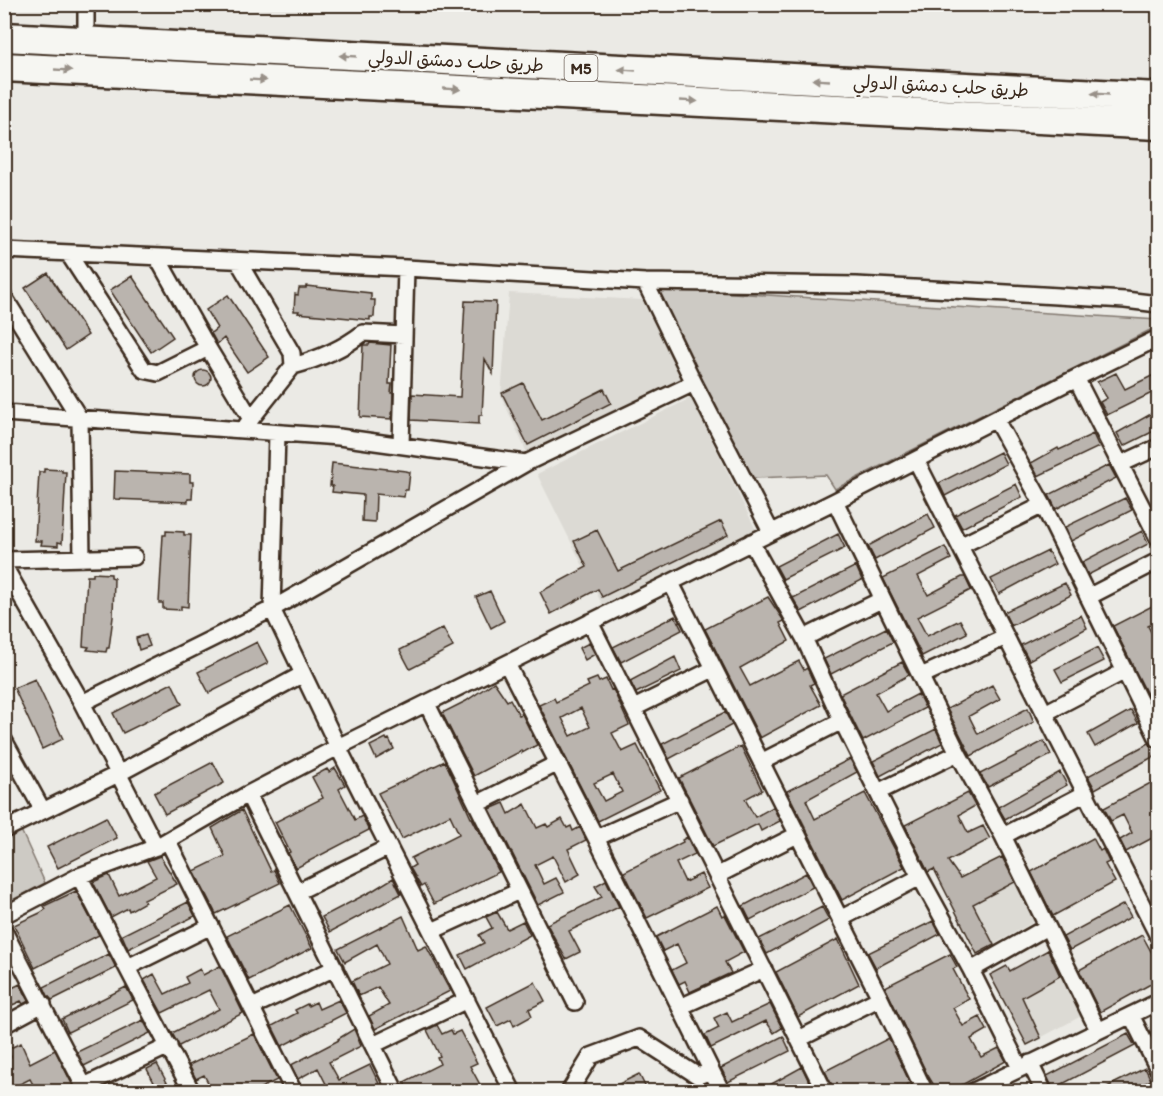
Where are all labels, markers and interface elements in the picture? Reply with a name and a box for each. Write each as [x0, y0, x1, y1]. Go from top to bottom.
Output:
street label: طريق حلب دمشق الدولي [367, 45, 544, 82]
one-way arrow [339, 51, 358, 60]
road number: M5 [564, 55, 598, 81]
one-way arrow [53, 65, 72, 74]
one-way arrow [617, 65, 636, 75]
street label: طريق حلب دمشق الدولي [852, 70, 1029, 107]
one-way arrow [248, 75, 267, 84]
one-way arrow [812, 75, 831, 84]
one-way arrow [443, 85, 462, 94]
one-way arrow [1091, 90, 1110, 99]
one-way arrow [680, 97, 699, 106]

